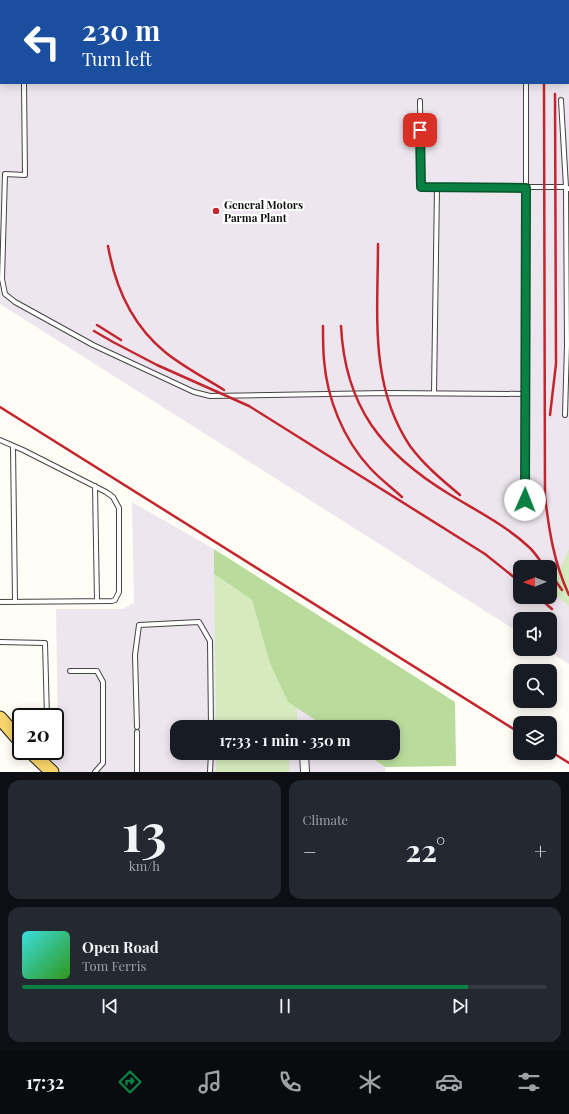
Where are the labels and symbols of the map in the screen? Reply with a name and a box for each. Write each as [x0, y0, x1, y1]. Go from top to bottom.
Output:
pin [403, 113, 437, 147]
place label: General Motors Parma Plant [224, 197, 303, 225]
marker: General Motors Parma Plant [211, 206, 221, 216]
position arrow [504, 479, 546, 521]
north arrow [513, 560, 557, 604]
speed limit sign: 20 [12, 708, 64, 760]

